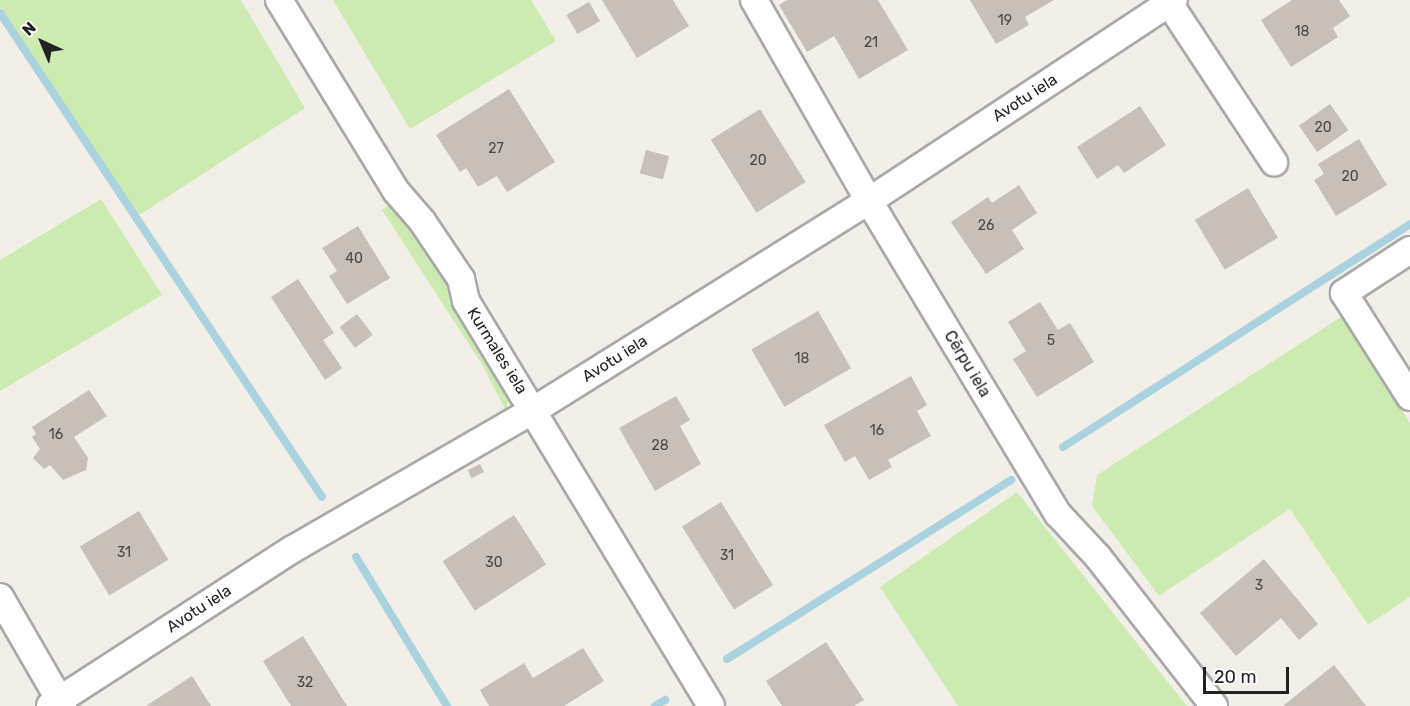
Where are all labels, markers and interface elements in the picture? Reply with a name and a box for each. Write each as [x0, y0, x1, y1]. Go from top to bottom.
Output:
north arrow [12, 12, 72, 72]
house number: 19 [998, 13, 1012, 29]
text: N [18, 18, 40, 40]
house number: 18 [1295, 24, 1309, 40]
house number: 21 [864, 35, 878, 51]
street label: Avotu iela [989, 70, 1061, 126]
house number: 20 [1314, 120, 1332, 136]
house number: 27 [488, 141, 504, 157]
house number: 20 [749, 153, 767, 169]
house number: 20 [1341, 169, 1359, 185]
house number: 26 [978, 218, 994, 234]
house number: 40 [345, 251, 363, 267]
street label: Kurmales iela [463, 304, 531, 398]
street label: Cērpu iela [940, 327, 994, 401]
street label: Avotu iela [579, 331, 651, 387]
house number: 5 [1047, 333, 1055, 349]
house number: 18 [795, 351, 809, 367]
house number: 16 [870, 423, 884, 439]
house number: 16 [49, 427, 63, 443]
house number: 28 [651, 438, 669, 454]
house number: 31 [117, 545, 131, 561]
house number: 31 [720, 548, 734, 564]
house number: 30 [485, 555, 503, 571]
house number: 3 [1255, 578, 1263, 594]
street label: Avotu iela [163, 581, 235, 637]
scale bar [1206, 655, 1292, 693]
text: 20 m [1214, 666, 1256, 688]
house number: 32 [297, 675, 313, 691]

